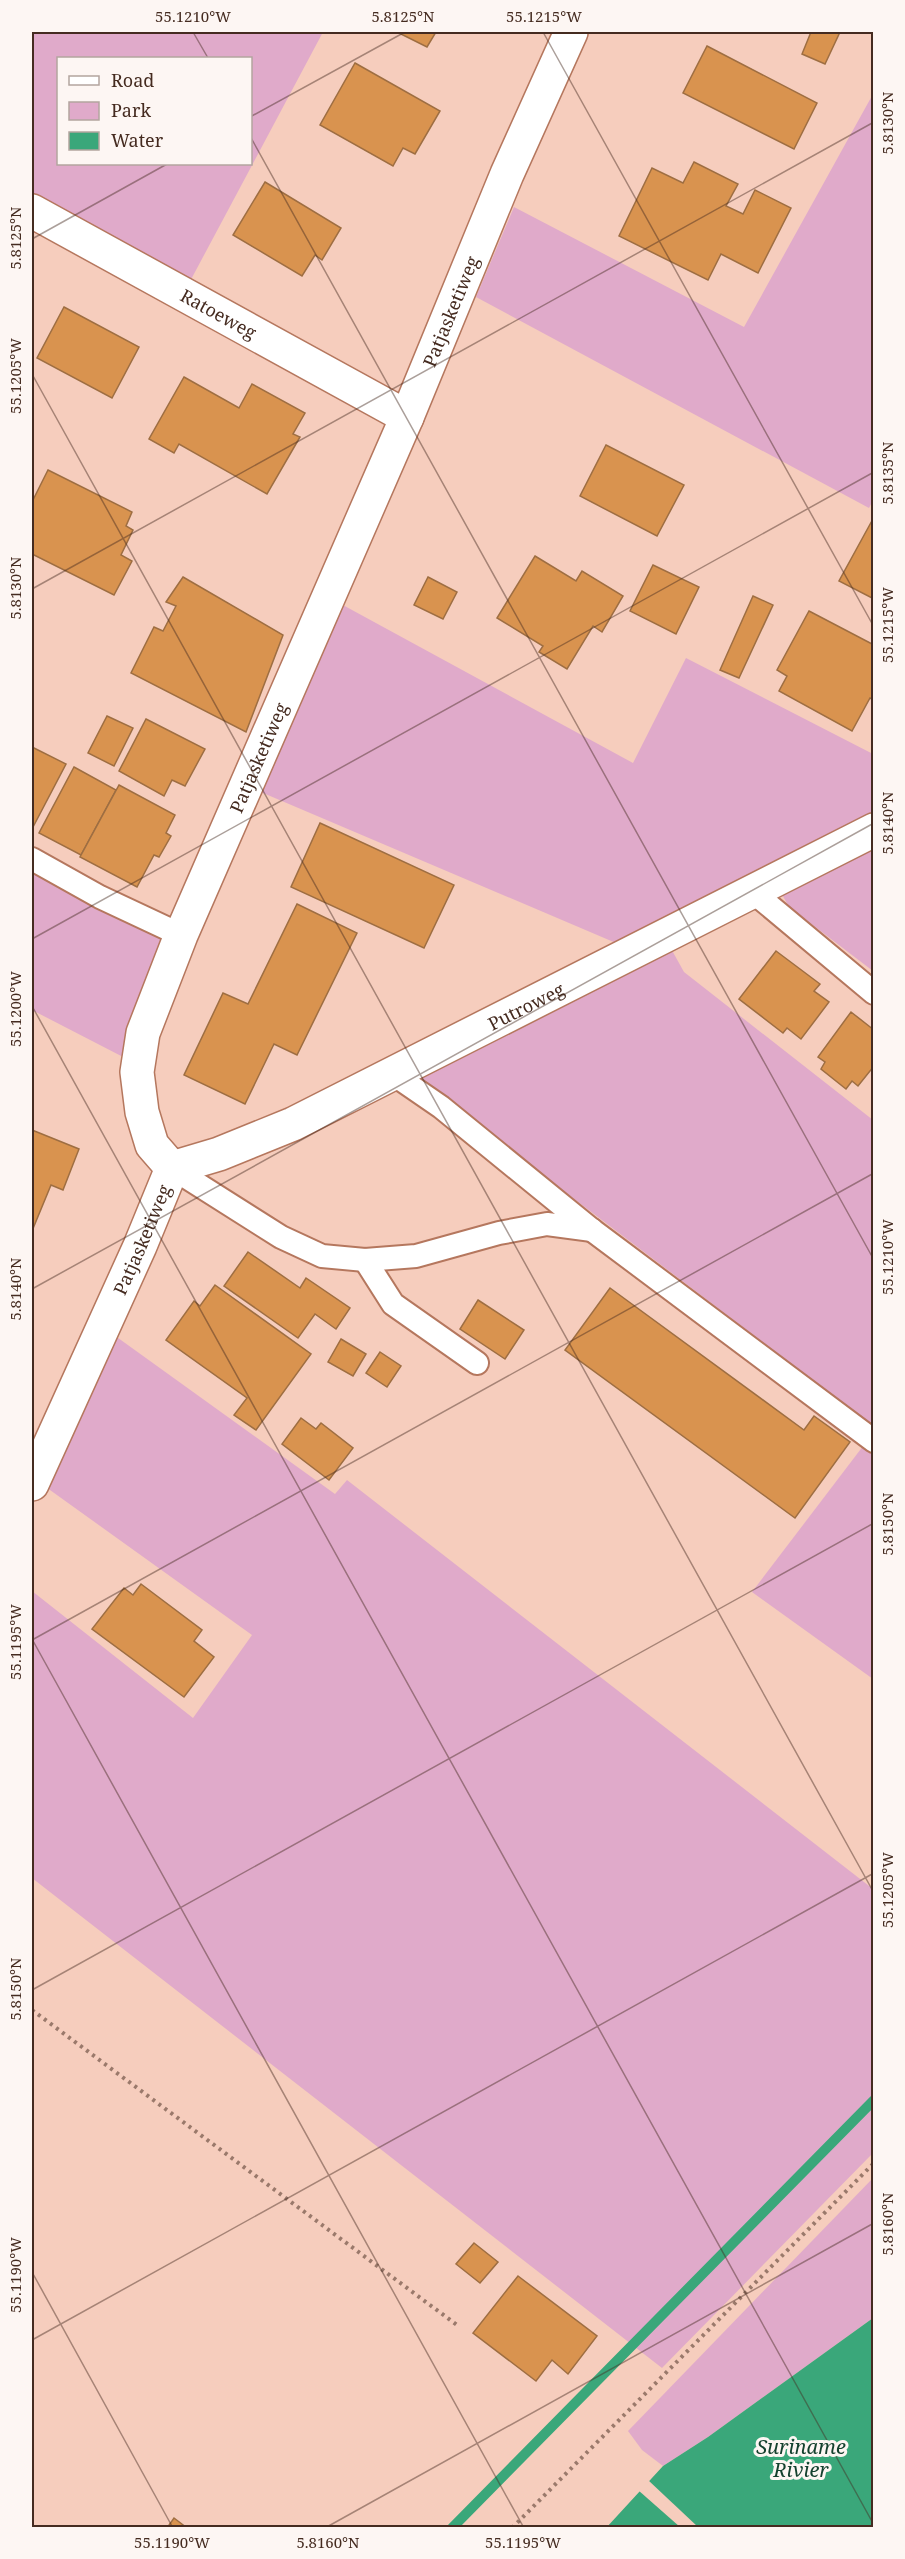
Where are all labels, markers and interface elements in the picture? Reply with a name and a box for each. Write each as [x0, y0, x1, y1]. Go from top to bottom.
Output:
text: 55.1210°W [155, 6, 231, 26]
text: 5.8125°N [371, 6, 435, 26]
text: 55.1215°W [506, 6, 582, 26]
legend [57, 57, 252, 165]
text: Road [111, 68, 154, 92]
text: 5.8130°N [877, 91, 897, 155]
text: Park [111, 98, 151, 122]
text: Water [111, 128, 164, 152]
text: 5.8125°N [5, 206, 25, 270]
street label: Patjasketiweg [417, 252, 484, 370]
street label: Ratoeweg [176, 283, 261, 344]
text: 55.1205°W [5, 338, 25, 414]
text: 5.8135°N [877, 441, 897, 505]
text: 5.8130°N [5, 556, 25, 620]
text: 55.1215°W [877, 587, 897, 663]
street label: Patjasketiweg [224, 699, 293, 816]
text: 5.8140°N [877, 791, 897, 855]
text: 55.1200°W [5, 971, 25, 1047]
street label: Putroweg [484, 977, 568, 1035]
street label: Patjasketiweg [107, 1181, 176, 1299]
text: 55.1210°W [877, 1219, 897, 1295]
text: 5.8140°N [5, 1257, 25, 1321]
text: 5.8150°N [877, 1492, 897, 1556]
text: 55.1195°W [5, 1604, 25, 1680]
text: 55.1205°W [877, 1852, 897, 1928]
text: 5.8150°N [5, 1957, 25, 2021]
text: 5.8160°N [877, 2192, 897, 2256]
text: 55.1190°W [5, 2237, 25, 2313]
water label: Suriname Rivier [756, 2433, 846, 2483]
text: 55.1190°W [134, 2532, 210, 2552]
text: 5.8160°N [296, 2532, 360, 2552]
text: 55.1195°W [485, 2532, 561, 2552]

